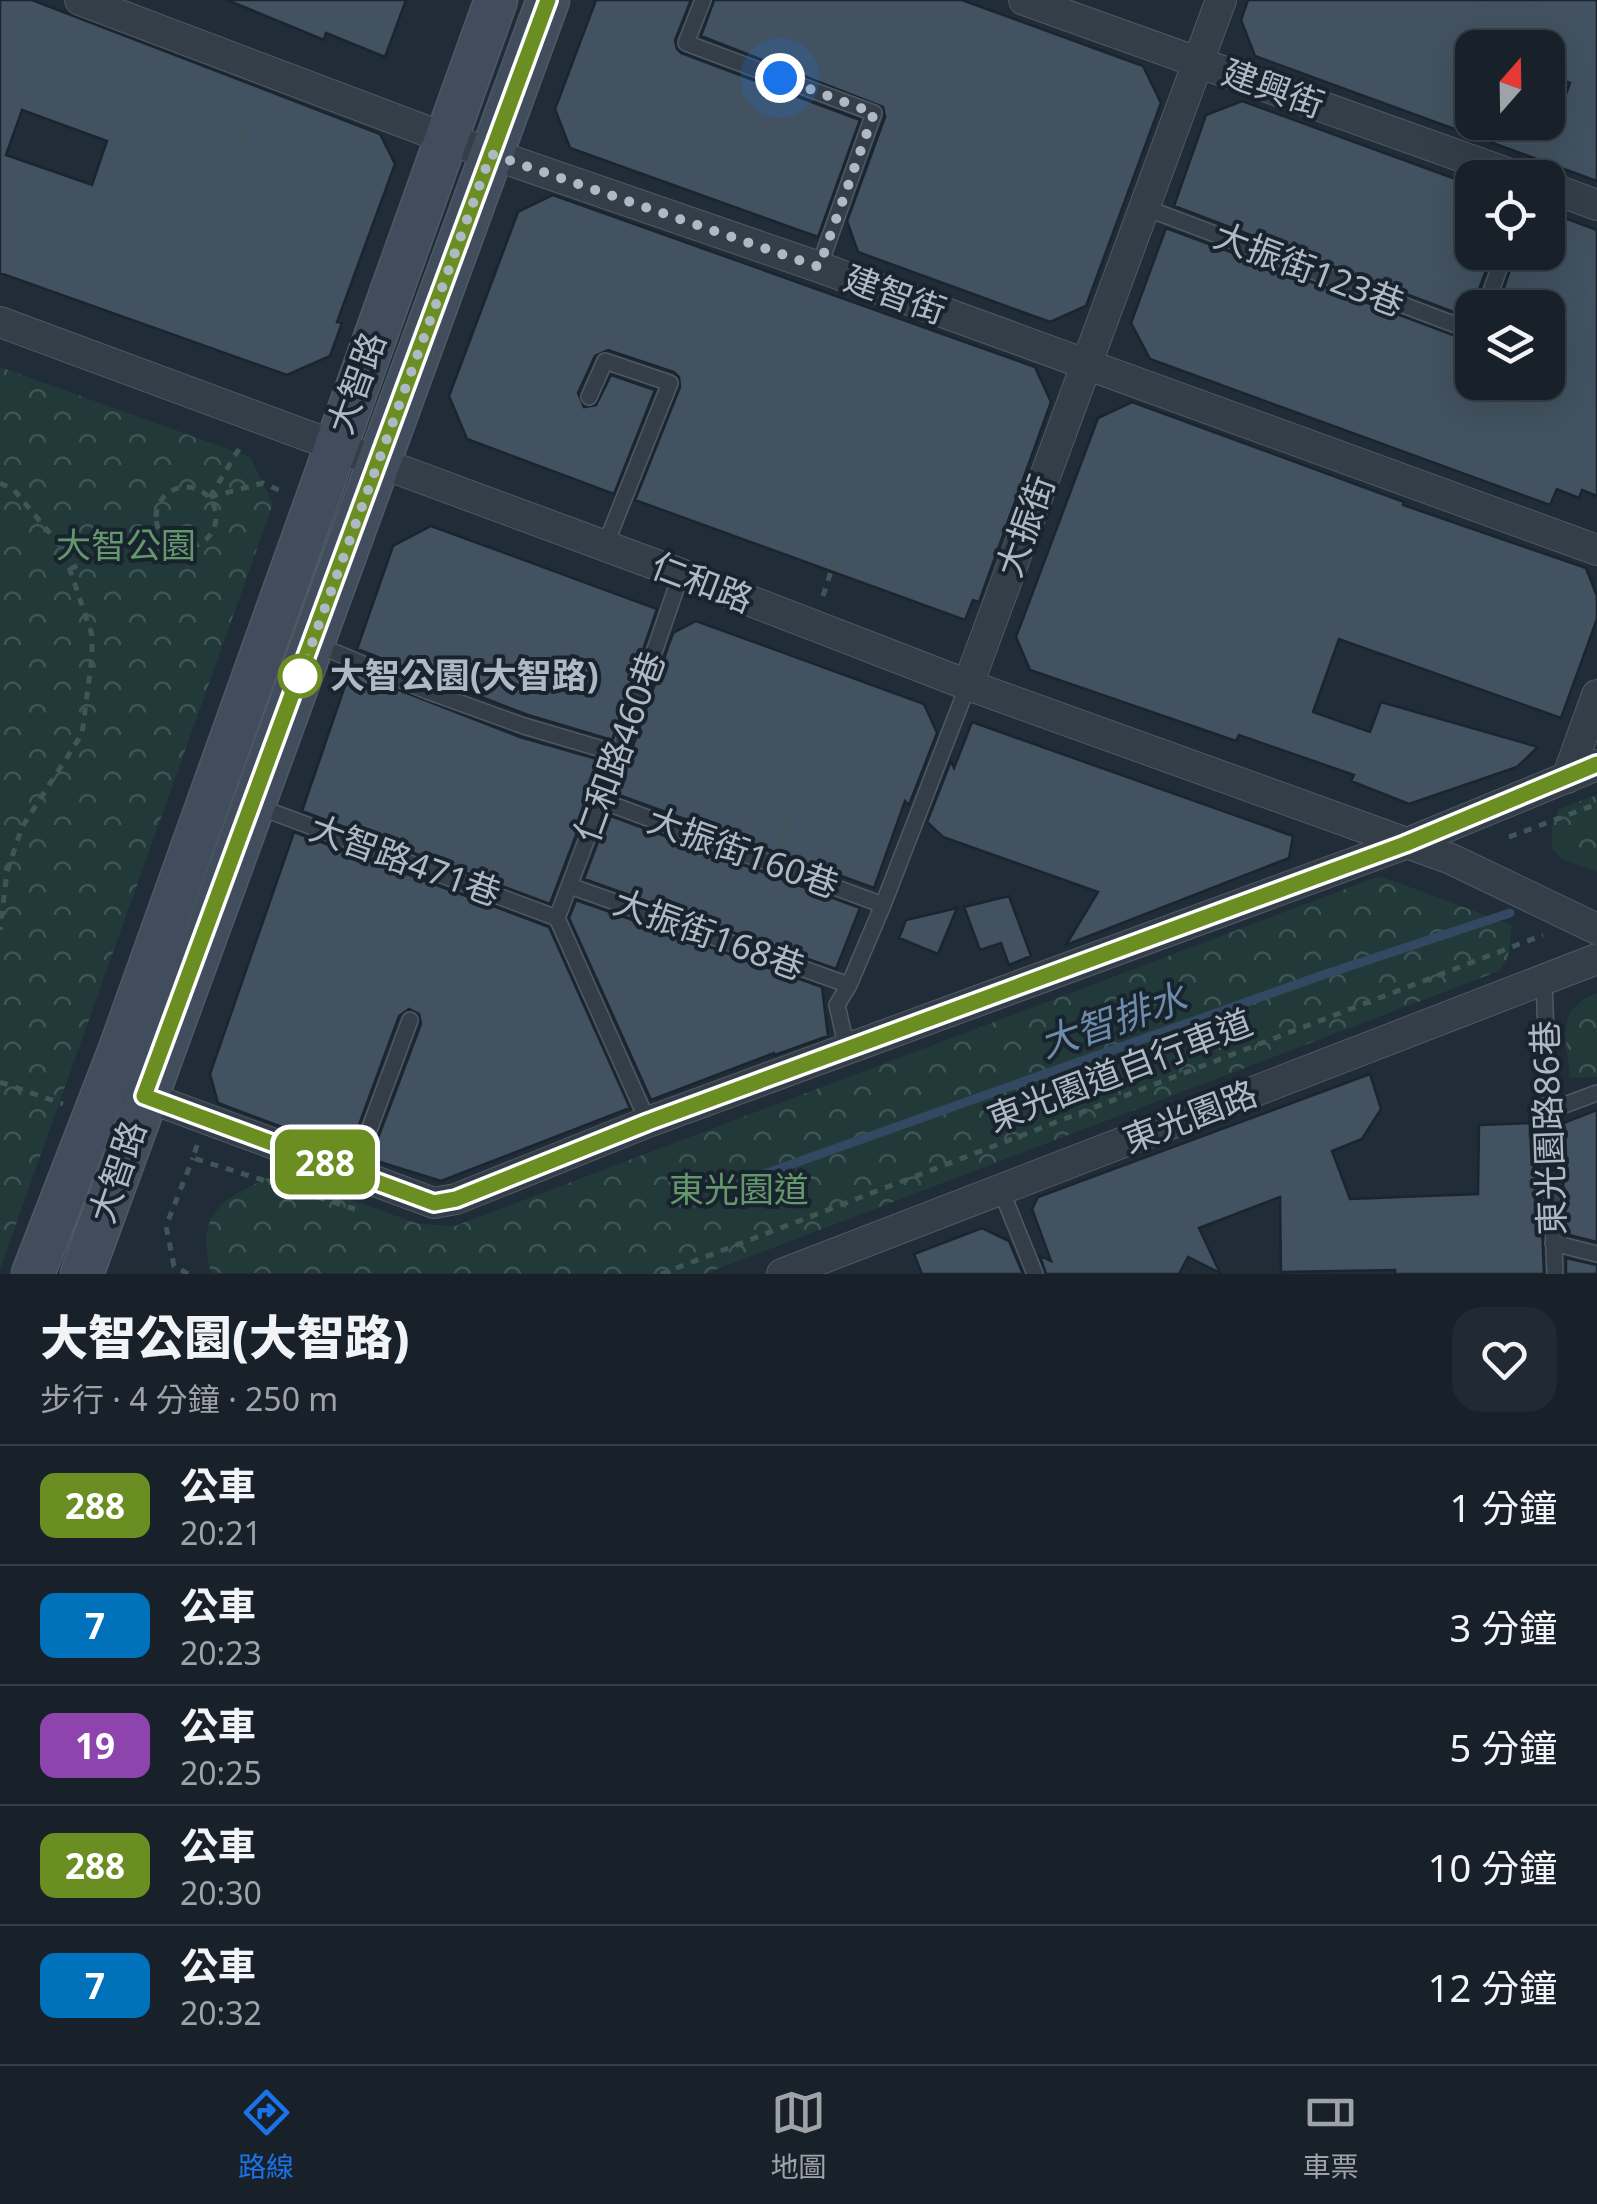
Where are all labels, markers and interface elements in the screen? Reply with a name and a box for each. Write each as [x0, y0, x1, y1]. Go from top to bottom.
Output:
north arrow [1455, 30, 1565, 140]
map controls [1455, 30, 1565, 400]
street label: 建興街 [1216, 48, 1331, 128]
your location [755, 53, 805, 103]
button: locate [1455, 160, 1565, 270]
street label: 大振街123巷 [1208, 211, 1411, 326]
street label: 建智街 [838, 254, 953, 334]
button: layers [1455, 290, 1565, 400]
street label: 大智路 [316, 325, 396, 440]
street label: 大振街 [985, 468, 1065, 583]
park label: 大智公園 [56, 521, 196, 568]
street label: 仁和路 [645, 541, 760, 622]
street label: 仁和路460巷 [562, 644, 675, 849]
place label: 大智公園(大智路) [330, 651, 599, 698]
marker: 大智公園(大智路) [279, 655, 321, 697]
street label: 大振街160巷 [641, 795, 846, 908]
street label: 大智路471巷 [303, 803, 508, 916]
street label: 大振街168巷 [607, 877, 812, 990]
water label: 大智排水 [1032, 969, 1195, 1068]
street label: 東光園道自行車道 [980, 997, 1259, 1142]
street label: 東光園路86巷 [1520, 1020, 1575, 1236]
street label: 東光園路 [1116, 1069, 1263, 1163]
street label: 大智路 [77, 1114, 156, 1229]
line badge: 288 [268, 1130, 382, 1194]
text: 288 [295, 1139, 355, 1186]
park label: 東光園道 [669, 1165, 809, 1212]
text: 大智公園(大智路) [40, 1304, 409, 1369]
button: heart [1452, 1307, 1557, 1412]
text: 步行 · 4 分鐘 · 250 m [40, 1377, 338, 1420]
text: 公車 [180, 1459, 256, 1511]
text: 1 分鐘 [1449, 1481, 1557, 1533]
text: 288 [65, 1482, 125, 1529]
text: 20:21 [180, 1511, 262, 1554]
text: 公車 [180, 1579, 256, 1631]
text: 3 分鐘 [1449, 1601, 1557, 1653]
text: 7 [85, 1602, 105, 1649]
text: 20:23 [180, 1631, 262, 1674]
text: 公車 [180, 1699, 256, 1751]
text: 5 分鐘 [1449, 1721, 1557, 1773]
text: 19 [75, 1722, 115, 1769]
text: 20:25 [180, 1751, 262, 1794]
text: 公車 [180, 1819, 256, 1871]
text: 10 分鐘 [1428, 1841, 1557, 1893]
text: 288 [65, 1842, 125, 1889]
text: 20:30 [180, 1871, 262, 1914]
text: 公車 [180, 1939, 256, 1991]
text: 12 分鐘 [1428, 1961, 1557, 2013]
text: 7 [85, 1962, 105, 2009]
text: 20:32 [180, 1991, 262, 2034]
tab: 路線 [238, 2085, 294, 2185]
tab: 地圖 [770, 2085, 827, 2185]
tab: 車票 [1303, 2085, 1359, 2185]

